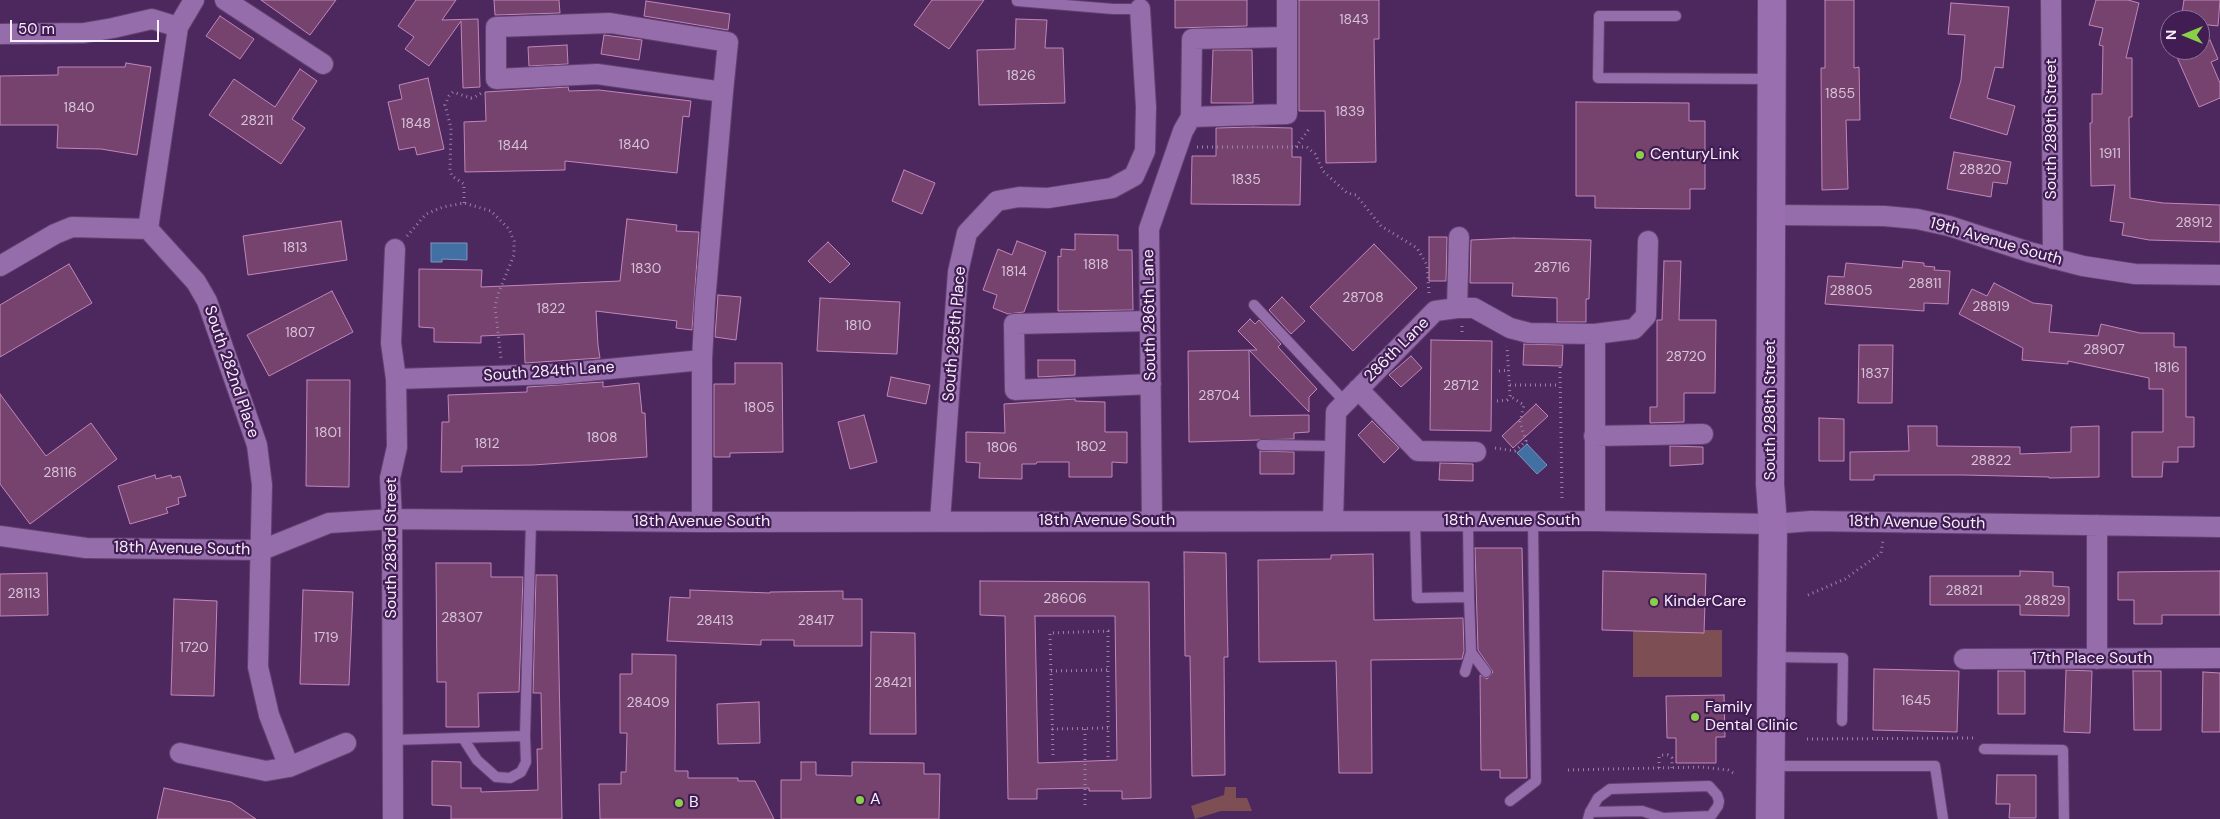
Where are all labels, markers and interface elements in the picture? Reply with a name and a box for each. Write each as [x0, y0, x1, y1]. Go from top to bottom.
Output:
scale bar [12, 10, 161, 42]
north arrow [2160, 10, 2210, 60]
house number: 1843 [1339, 12, 1369, 28]
text: 50 m [18, 19, 55, 39]
text: N [2162, 30, 2180, 40]
street label: South 289th Street [2042, 59, 2062, 199]
house number: 1826 [1006, 68, 1036, 84]
house number: 1855 [1825, 86, 1855, 102]
house number: 1840 [64, 100, 94, 116]
house number: 1839 [1335, 104, 1365, 120]
house number: 28211 [241, 113, 273, 129]
house number: 1848 [401, 116, 431, 132]
house number: 1840 [619, 137, 649, 153]
house number: 1844 [498, 138, 528, 154]
place label: CenturyLink [1650, 145, 1740, 165]
house number: 1911 [2099, 146, 2121, 162]
marker: CenturyLink [1634, 149, 1646, 161]
house number: 28820 [1959, 162, 2001, 178]
house number: 1835 [1231, 172, 1261, 188]
street label: 19th Avenue South [1928, 214, 2064, 270]
house number: 28912 [2176, 215, 2212, 231]
house number: 1813 [282, 240, 308, 256]
street label: South 286th Lane [1139, 249, 1161, 381]
house number: 1818 [1083, 257, 1109, 273]
house number: 28716 [1534, 260, 1570, 276]
house number: 1830 [631, 261, 661, 277]
house number: 1814 [1001, 264, 1027, 280]
street label: South 285th Place [940, 266, 970, 402]
house number: 28811 [1908, 276, 1942, 292]
house number: 28805 [1830, 283, 1872, 299]
house number: 28708 [1342, 290, 1384, 306]
house number: 28819 [1972, 299, 2010, 315]
house number: 1822 [537, 301, 565, 317]
street label: South 282nd Place [199, 303, 263, 441]
street label: 286th Lane [1361, 314, 1433, 386]
house number: 1810 [845, 318, 871, 334]
house number: 1807 [285, 325, 315, 341]
street label: South 288th Street [1761, 339, 1781, 481]
house number: 28907 [2083, 342, 2125, 358]
house number: 28720 [1666, 349, 1706, 365]
street label: South 284th Lane [483, 358, 615, 386]
house number: 1816 [2154, 360, 2180, 376]
house number: 1837 [1861, 366, 1889, 382]
house number: 28712 [1443, 378, 1479, 394]
house number: 28704 [1198, 388, 1240, 404]
house number: 1805 [744, 400, 774, 416]
house number: 1801 [315, 425, 341, 441]
house number: 1808 [587, 430, 617, 446]
house number: 1812 [474, 436, 500, 452]
house number: 1802 [1076, 439, 1106, 455]
house number: 1806 [986, 440, 1018, 456]
house number: 28822 [1971, 453, 2011, 469]
house number: 28116 [43, 465, 77, 481]
street label: South 283rd Street [382, 477, 402, 619]
street label: 18th Avenue South [1039, 511, 1175, 531]
street label: 18th Avenue South [1444, 511, 1580, 531]
street label: 18th Avenue South [634, 512, 770, 532]
street label: 18th Avenue South [1849, 512, 1985, 534]
street label: 18th Avenue South [114, 538, 250, 560]
house number: 28821 [1945, 583, 1983, 599]
house number: 28113 [7, 586, 41, 602]
house number: 28606 [1043, 591, 1087, 607]
place label: KinderCare [1664, 592, 1746, 612]
house number: 28829 [2024, 593, 2066, 609]
marker: KinderCare [1648, 596, 1660, 608]
house number: 28307 [441, 610, 483, 626]
house number: 28413 [696, 613, 734, 629]
house number: 28417 [798, 613, 834, 629]
house number: 1719 [313, 630, 339, 646]
house number: 1720 [180, 640, 208, 656]
street label: 17th Place South [2032, 649, 2152, 669]
house number: 28421 [874, 675, 912, 691]
house number: 1645 [1901, 693, 1931, 709]
house number: 28409 [626, 695, 670, 711]
place label: Family Dental Clinic [1705, 698, 1798, 736]
marker: Family Dental Clinic [1689, 711, 1701, 723]
place label: A [870, 790, 881, 810]
place label: B [689, 793, 699, 813]
marker: A [854, 794, 866, 806]
marker: B [673, 797, 685, 809]

